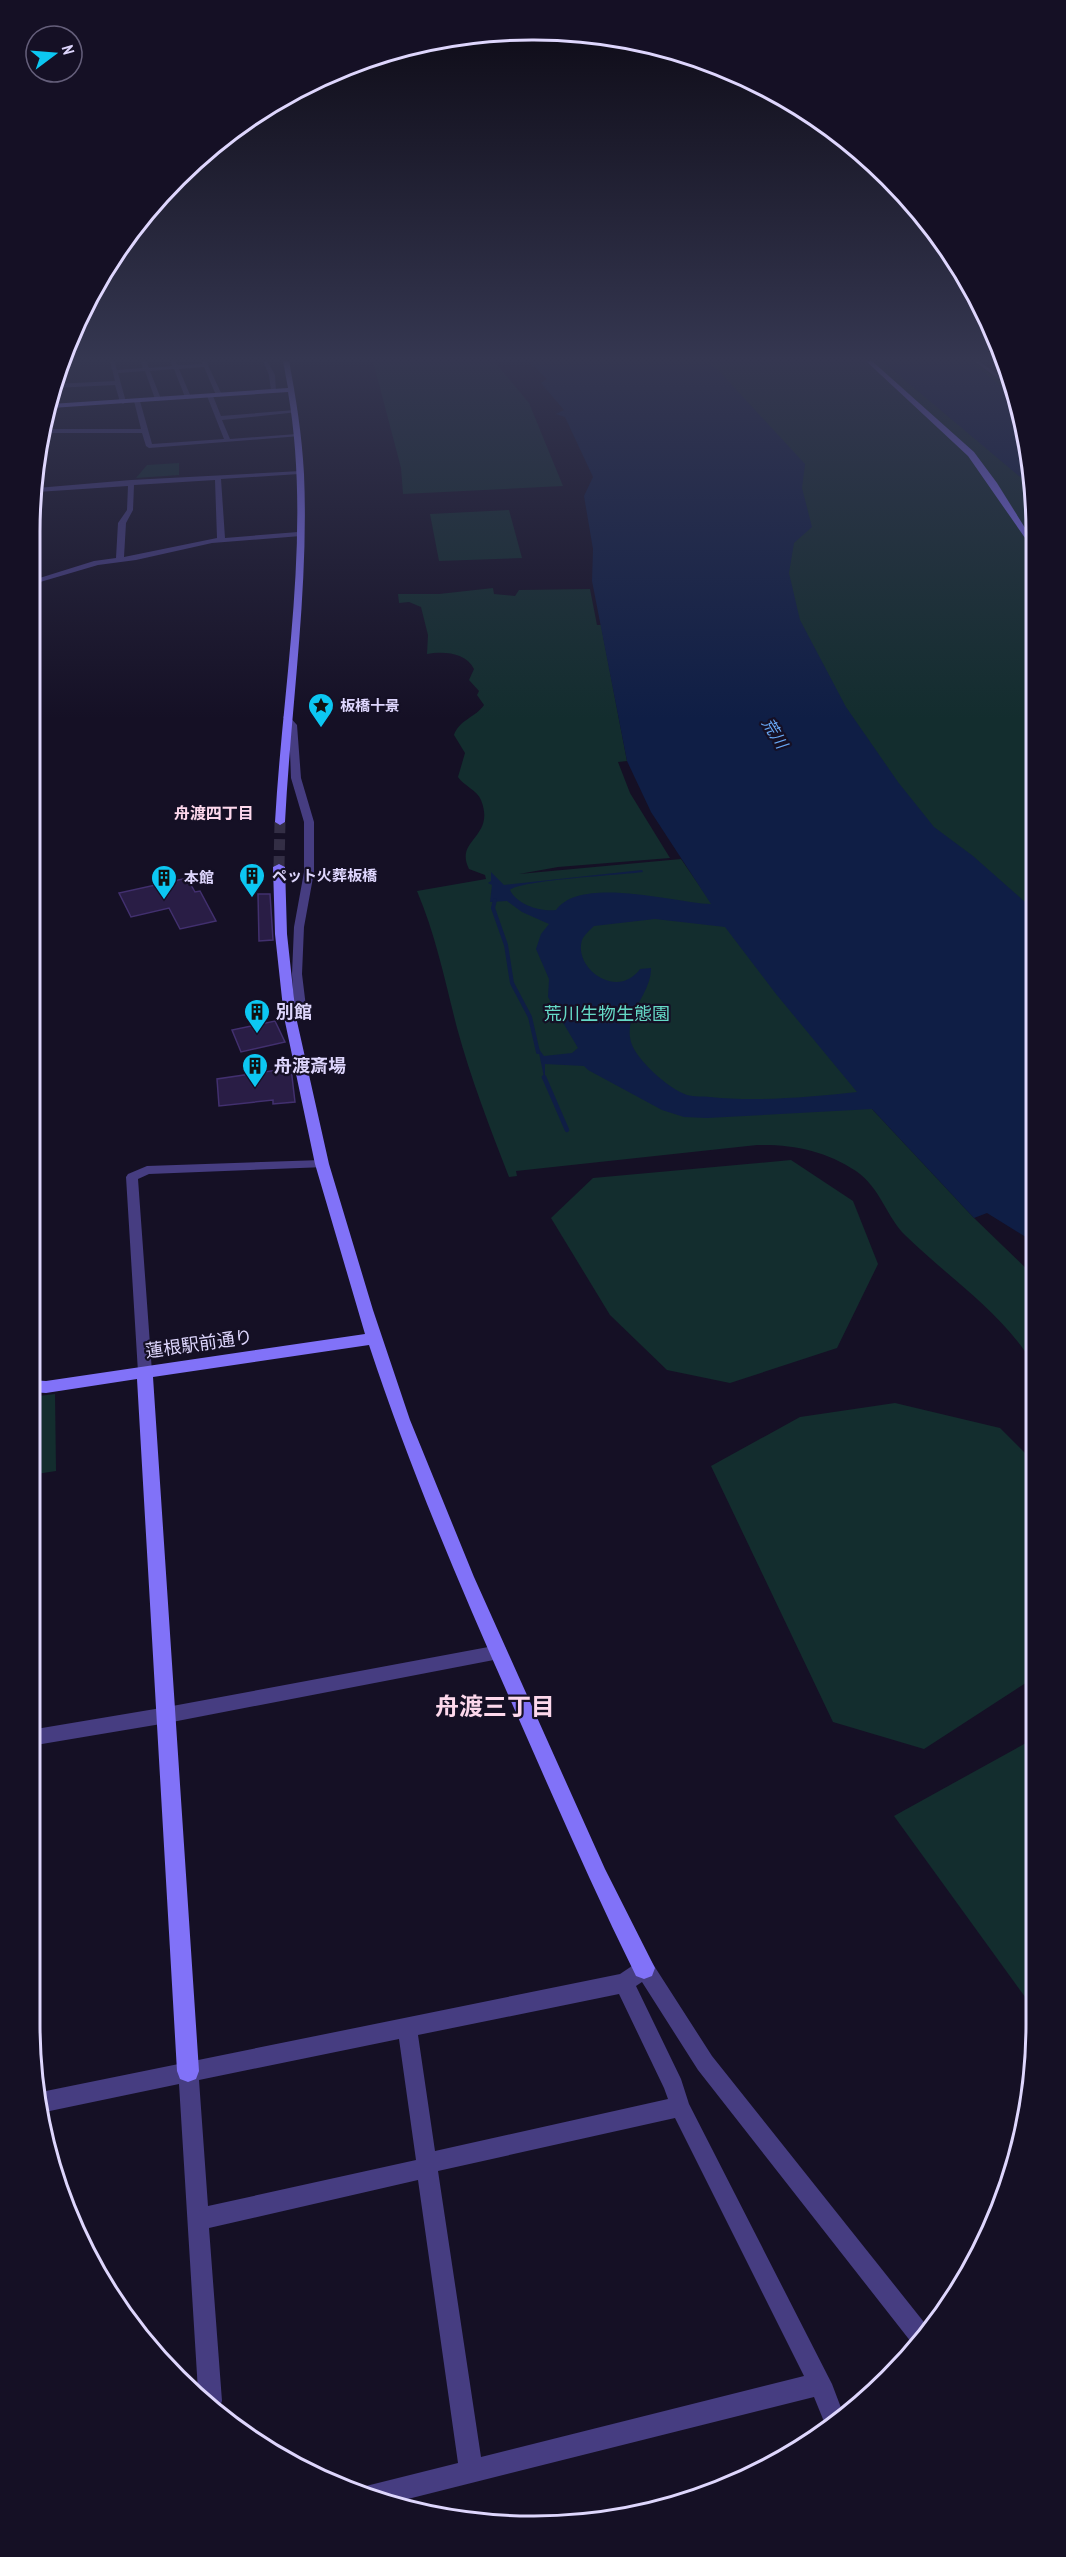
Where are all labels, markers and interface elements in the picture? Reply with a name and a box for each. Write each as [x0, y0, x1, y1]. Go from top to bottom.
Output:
north arrow [24, 24, 84, 84]
text: N [58, 43, 79, 57]
place icon: 板橋十景 [306, 691, 336, 729]
place label: 板橋十景 [340, 696, 400, 715]
water label: 荒川 [758, 714, 793, 754]
district label: 舟渡四丁目 [174, 803, 254, 823]
building icon: ペット火葬板橋 [237, 861, 267, 899]
building icon: 本館 [149, 863, 179, 901]
place label: ペット火葬板橋 [272, 866, 378, 885]
place label: 本館 [184, 868, 214, 887]
building icon: 別館 [242, 997, 272, 1035]
place label: 別館 [276, 1000, 312, 1023]
park label: 荒川生物生態園 [544, 1002, 670, 1025]
building icon: 舟渡斎場 [240, 1051, 270, 1089]
place label: 舟渡斎場 [274, 1054, 346, 1077]
street label: 蓮根駅前通り [144, 1325, 254, 1362]
district label: 舟渡三丁目 [435, 1691, 555, 1722]

